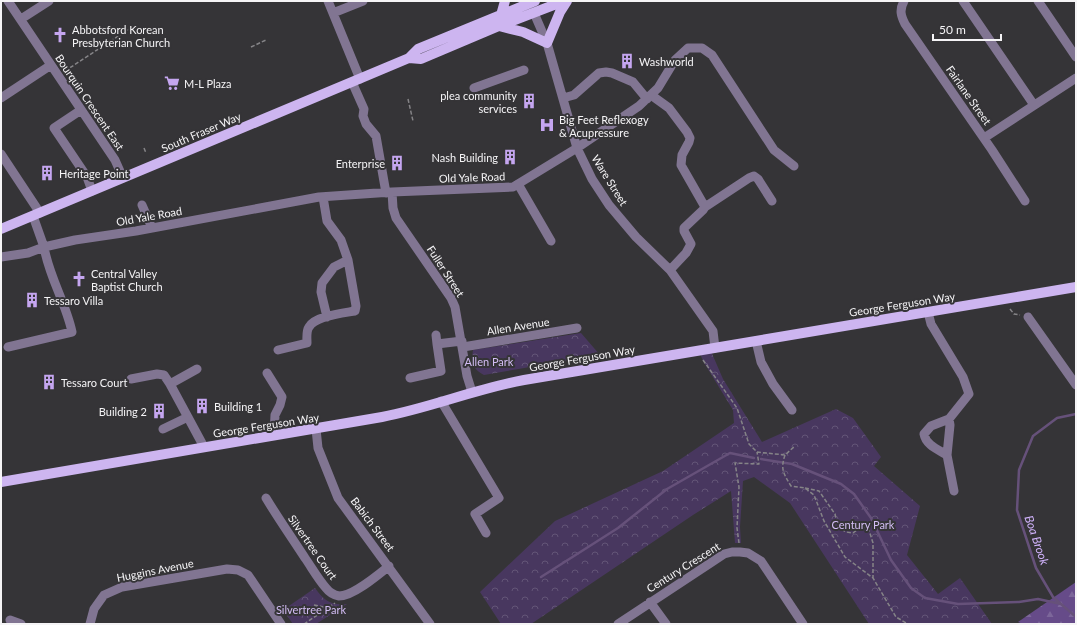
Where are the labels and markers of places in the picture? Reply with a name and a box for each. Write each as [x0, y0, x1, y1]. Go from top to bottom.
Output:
place label: Abbotsford Korean Presbyterian Church [72, 23, 170, 49]
church icon: Abbotsford Korean Presbyterian Church [51, 26, 69, 44]
building icon: Washworld [618, 52, 636, 70]
place label: Washworld [639, 55, 694, 68]
supermarket icon: M-L Plaza [163, 74, 181, 92]
place label: M-L Plaza [184, 77, 232, 90]
place label: plea community services [440, 89, 517, 115]
building icon: plea community services [520, 92, 538, 110]
place label: Big Feet Reflexogy & Acupressure [559, 113, 649, 139]
hospital icon: Big Feet Reflexogy & Acupressure [538, 116, 556, 134]
building icon: Nash Building [501, 148, 519, 166]
place label: Nash Building [432, 151, 498, 164]
building icon: Enterprise [388, 154, 406, 172]
place label: Enterprise [336, 157, 385, 170]
building icon: Heritage Point [38, 164, 56, 182]
place label: Heritage Point [59, 167, 129, 180]
place label: Central Valley Baptist Church [91, 267, 163, 293]
church icon: Central Valley Baptist Church [70, 270, 88, 288]
building icon: Tessaro Villa [23, 291, 41, 309]
place label: Tessaro Villa [44, 294, 103, 307]
building icon: Tessaro Court [40, 373, 58, 391]
place label: Tessaro Court [61, 376, 127, 389]
building icon: Building 1 [193, 397, 211, 415]
place label: Building 1 [214, 400, 262, 413]
building icon: Building 2 [150, 402, 168, 420]
place label: Building 2 [99, 405, 147, 418]

